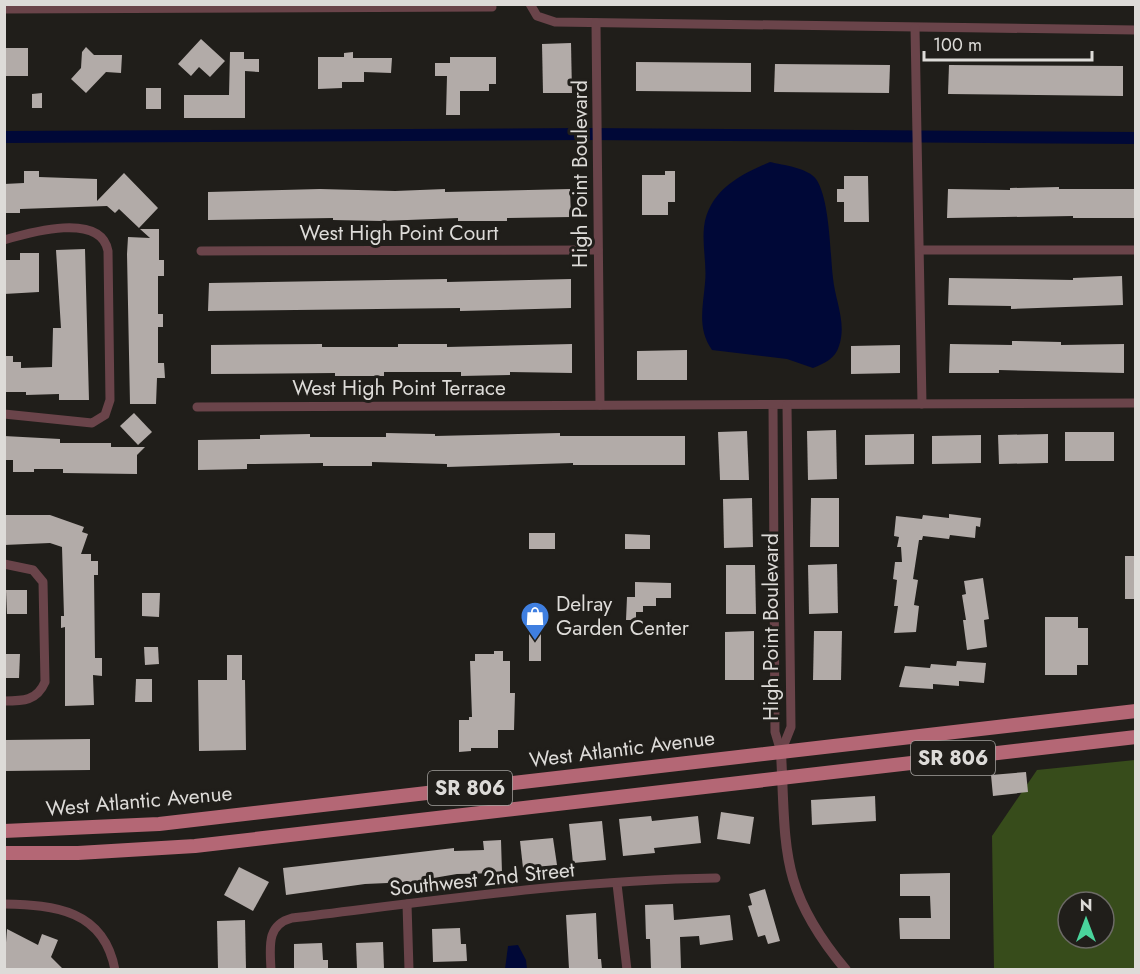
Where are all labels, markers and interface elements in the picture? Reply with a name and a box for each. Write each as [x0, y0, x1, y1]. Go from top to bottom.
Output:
scale bar [924, 24, 1092, 62]
text: 100 m [933, 32, 982, 58]
street label: High Point Boulevard [565, 80, 595, 268]
street label: West High Point Court [300, 218, 498, 248]
street label: West High Point Terrace [292, 373, 506, 403]
street label: High Point Boulevard [756, 533, 786, 721]
place label: Delray Garden Center [556, 589, 690, 643]
shop icon: Delray Garden Center [519, 600, 551, 642]
street label: West Atlantic Avenue [527, 723, 717, 775]
road number: SR 806 [911, 741, 995, 775]
road number: SR 806 [428, 771, 512, 805]
street label: West Atlantic Avenue [45, 778, 234, 824]
street label: Southwest 2nd Street [388, 854, 576, 904]
north arrow [1056, 890, 1116, 950]
text: N [1080, 894, 1092, 917]

